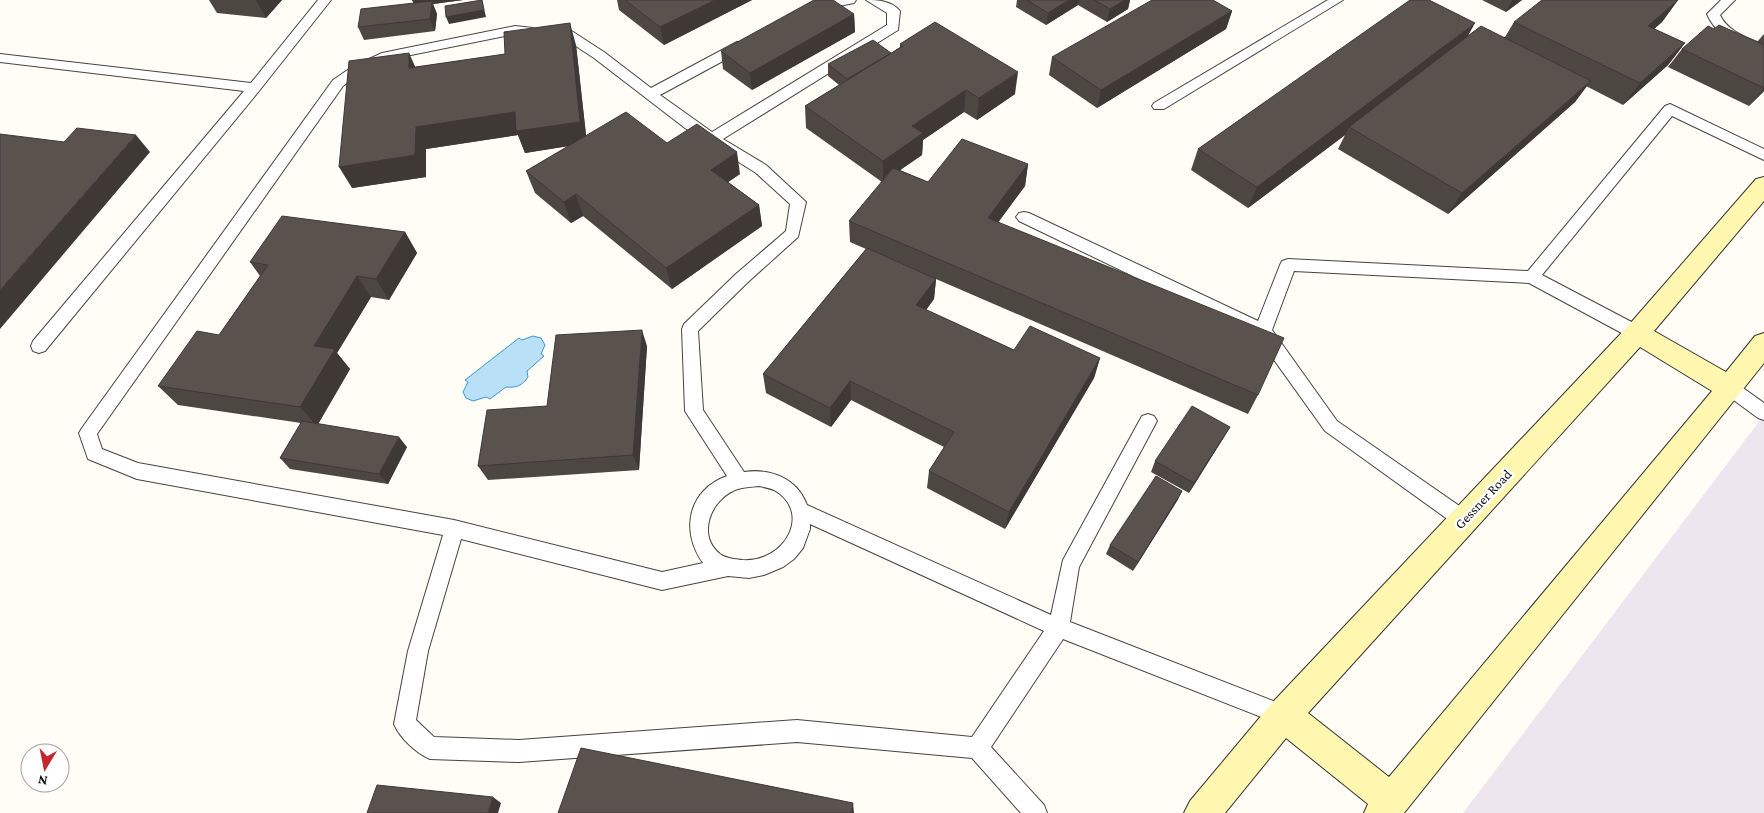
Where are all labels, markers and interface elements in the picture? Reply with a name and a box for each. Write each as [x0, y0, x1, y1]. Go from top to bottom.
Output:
street label: Gessner Road [1451, 465, 1515, 532]
north arrow [20, 743, 70, 793]
text: N [36, 772, 49, 790]

